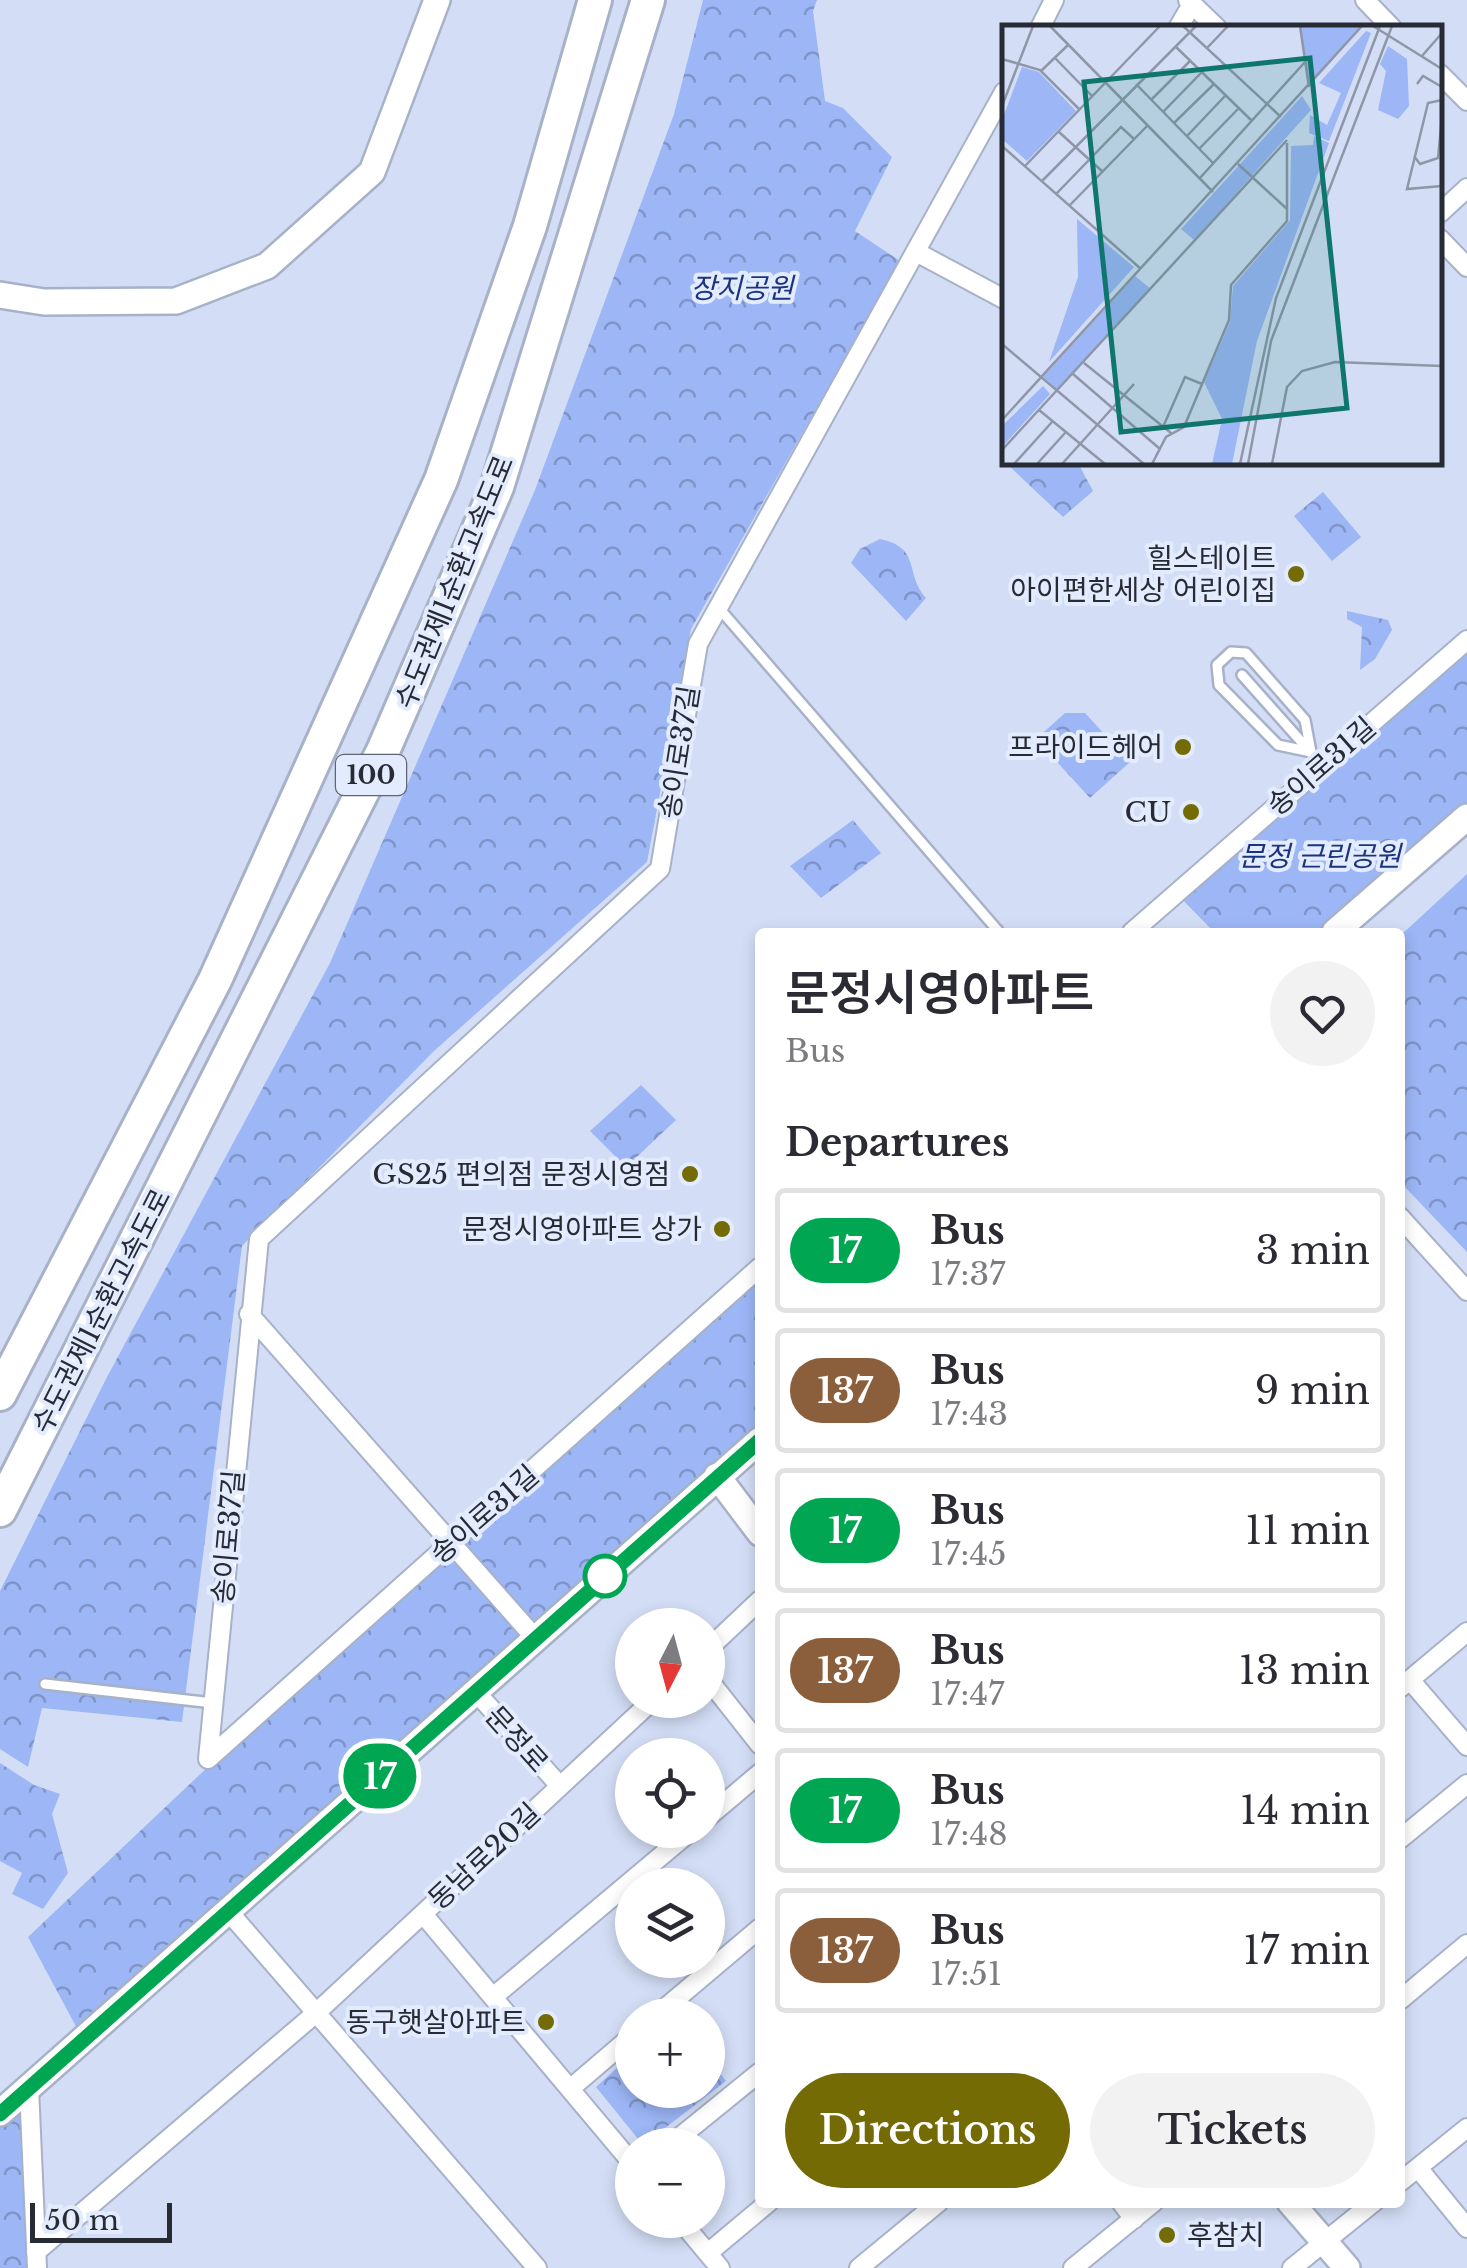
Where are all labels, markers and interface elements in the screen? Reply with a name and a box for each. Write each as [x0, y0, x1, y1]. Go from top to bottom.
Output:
inset map [1002, 25, 1442, 465]
park label: 장지공원 [690, 271, 796, 306]
street label: 수도권제1순환고속도로 [388, 450, 521, 714]
place label: 힐스테이트 아이편한세상 어린이집 [1010, 541, 1276, 608]
marker: 힐스테이트 아이편한세상 어린이집 [1285, 563, 1307, 585]
street label: 송이로37길 [652, 683, 707, 821]
street label: 송이로31길 [1260, 710, 1383, 823]
place label: 프라이드헤어 [1008, 730, 1163, 765]
marker: 프라이드헤어 [1172, 736, 1194, 758]
road number: 100 [336, 755, 406, 795]
place label: CU [1124, 795, 1171, 830]
marker: CU [1180, 801, 1202, 823]
park label: 문정 근린공원 [1239, 839, 1403, 874]
button: heart [1270, 961, 1375, 1066]
text: 문정시영아파트 [785, 963, 1094, 1023]
text: Bus [785, 1031, 845, 1071]
text: Departures [785, 1119, 1009, 1166]
place label: GS25 편의점 문정시영점 [372, 1157, 670, 1192]
marker: GS25 편의점 문정시영점 [679, 1163, 701, 1185]
street label: 수도권제1순환고속도로 [25, 1183, 178, 1439]
text: Bus [930, 1207, 1005, 1254]
place label: 문정시영아파트 상가 [462, 1212, 702, 1247]
marker: 문정시영아파트 상가 [711, 1218, 733, 1240]
text: 3 min [1256, 1227, 1370, 1274]
text: 17 [828, 1229, 862, 1272]
text: 17:37 [930, 1254, 1005, 1294]
text: Bus [930, 1347, 1005, 1394]
text: 9 min [1255, 1367, 1370, 1414]
text: 137 [817, 1369, 873, 1412]
text: 17:43 [930, 1394, 1008, 1434]
street label: 송이로31길 [423, 1458, 546, 1571]
street label: 송이로37길 [205, 1469, 252, 1605]
text: Bus [930, 1487, 1005, 1534]
text: 11 min [1245, 1507, 1370, 1554]
text: 17 [828, 1509, 862, 1552]
text: 17:45 [930, 1534, 1006, 1574]
unlabelled marker [584, 1555, 626, 1597]
north arrow [615, 1608, 725, 1718]
map controls [615, 1608, 725, 2238]
text: Bus [930, 1627, 1005, 1674]
text: 13 min [1239, 1647, 1370, 1694]
text: 137 [817, 1649, 873, 1692]
text: 17:47 [930, 1674, 1004, 1714]
street label: 문정로 [478, 1699, 555, 1780]
button: locate [615, 1738, 725, 1848]
line badge: 17 [335, 1744, 425, 1808]
text: 17 [363, 1755, 397, 1798]
text: Bus [930, 1767, 1005, 1814]
text: 14 min [1240, 1787, 1370, 1834]
text: 17 [828, 1789, 862, 1832]
street label: 동남로20길 [421, 1796, 548, 1917]
text: 17:48 [930, 1814, 1008, 1854]
button: layers [615, 1868, 725, 1978]
text: Bus [930, 1907, 1005, 1954]
text: 17 min [1243, 1927, 1370, 1974]
text: 137 [817, 1929, 873, 1972]
text: 17:51 [930, 1954, 1002, 1994]
button: + [615, 1998, 725, 2108]
place label: 동구햇살아파트 [346, 2005, 526, 2040]
marker: 동구햇살아파트 [535, 2011, 557, 2033]
button: Directions [785, 2073, 1070, 2188]
button: Tickets [1090, 2073, 1375, 2188]
button: − [615, 2128, 725, 2238]
scale bar [30, 2198, 172, 2242]
text: 50 m [45, 2203, 119, 2238]
place label: 후참치 [1187, 2218, 1264, 2253]
marker: 후참치 [1156, 2224, 1178, 2246]

